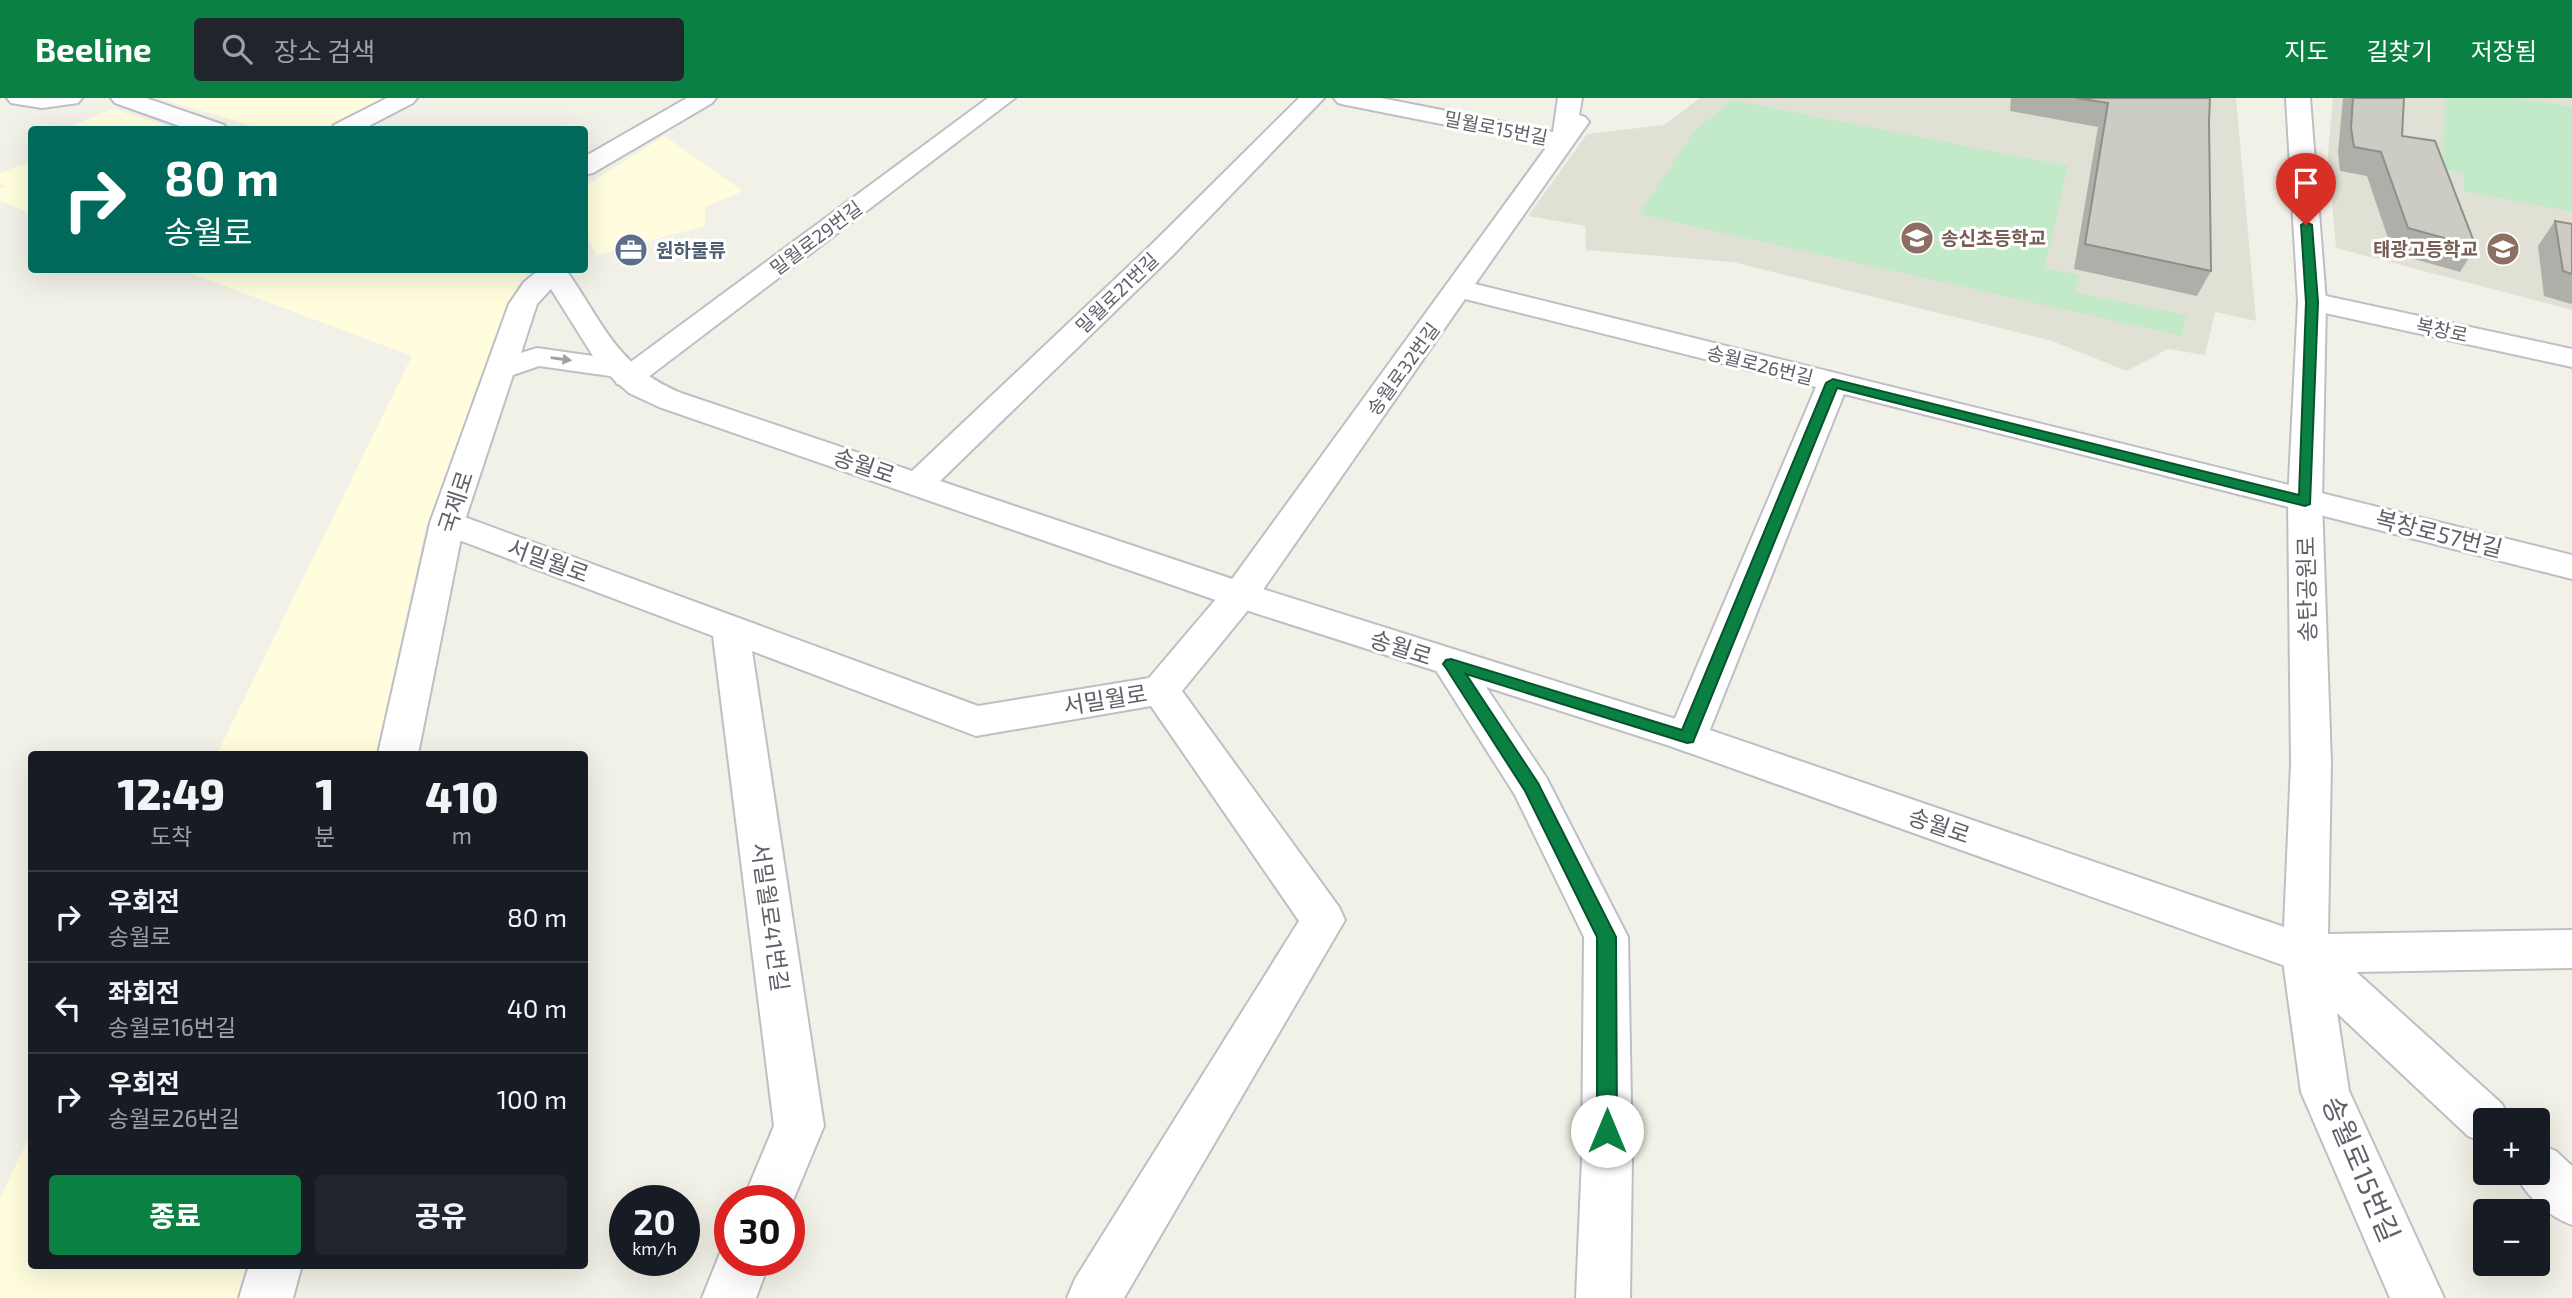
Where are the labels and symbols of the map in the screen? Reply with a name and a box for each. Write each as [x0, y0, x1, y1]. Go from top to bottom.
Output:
street label: 밀월로15번길 [1442, 106, 1550, 149]
pin [2276, 153, 2336, 225]
street label: 밀월로29번길 [765, 196, 866, 280]
school or university icon: 송신초등학교 [1898, 219, 1936, 257]
place label: 송신초등학교 [1941, 226, 2046, 249]
school or university icon: 태광고등학교 [2484, 230, 2522, 268]
office icon: 원하물류 [612, 231, 650, 269]
place label: 태광고등학교 [2373, 237, 2478, 260]
place label: 원하물류 [656, 238, 726, 261]
street label: 밀월로21번길 [1071, 248, 1163, 338]
street label: 복창로 [2414, 313, 2470, 346]
street label: 송월로32번길 [1361, 318, 1444, 419]
street label: 송월로26번길 [1704, 340, 1816, 389]
one-way arrow [550, 354, 572, 365]
street label: 송월로 [830, 441, 899, 489]
street label: 국제로 [432, 467, 478, 536]
street label: 복창로57번길 [2373, 504, 2506, 562]
street label: 서밀월로 [504, 532, 593, 588]
street label: 송탄공원로 [2291, 536, 2321, 642]
street label: 송월로 [1367, 624, 1436, 670]
street label: 서밀월로 [1061, 679, 1149, 719]
street label: 송월로 [1905, 801, 1974, 849]
street label: 서밀월로41번길 [747, 841, 795, 993]
street label: 송월로15번길 [2316, 1091, 2408, 1247]
position arrow [1570, 1094, 1644, 1168]
speed limit sign: 30 [714, 1185, 805, 1276]

